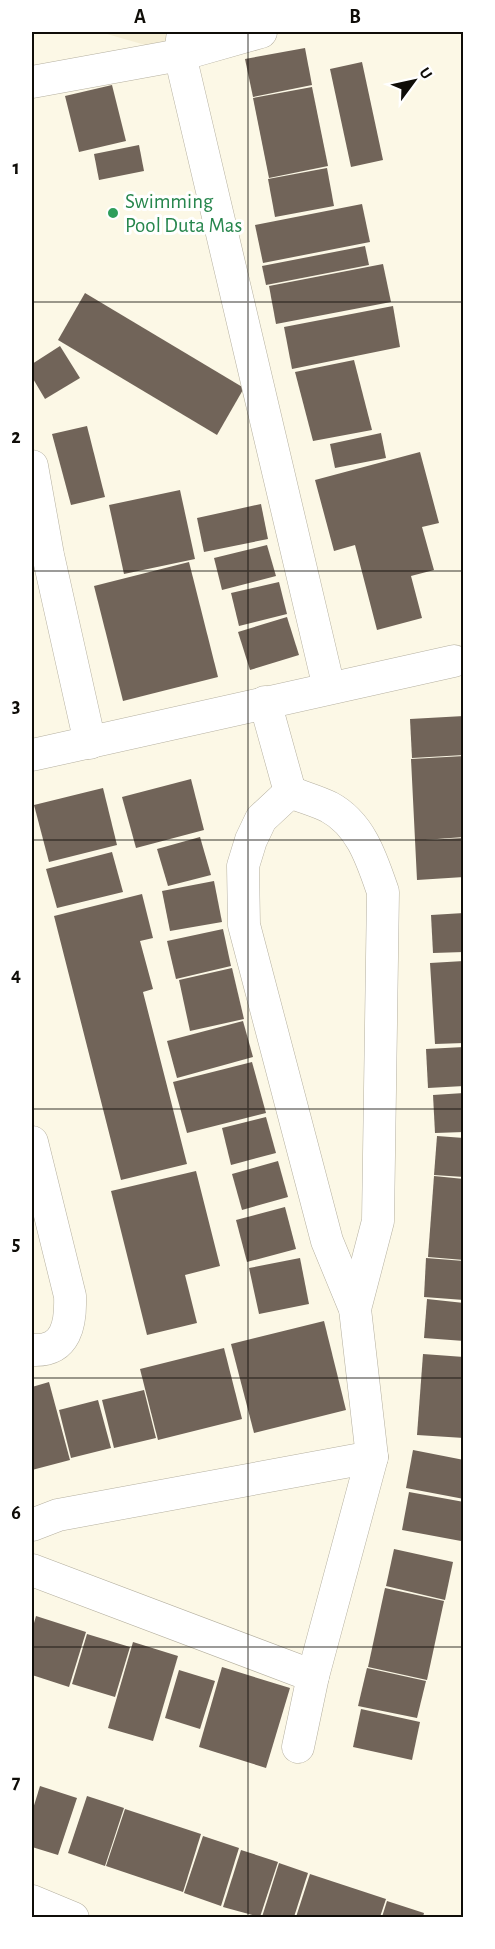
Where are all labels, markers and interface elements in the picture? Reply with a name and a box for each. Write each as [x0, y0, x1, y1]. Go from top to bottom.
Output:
text: A [134, 7, 146, 27]
text: B [349, 7, 361, 27]
north arrow [384, 51, 444, 111]
text: U [416, 65, 435, 82]
text: 1 [12, 158, 20, 178]
place label: Swimming Pool Duta Mas [125, 191, 242, 236]
marker: Swimming Pool Duta Mas [106, 206, 120, 220]
text: 2 [11, 427, 21, 447]
text: 3 [12, 696, 20, 716]
text: 4 [11, 965, 21, 985]
text: 5 [12, 1234, 20, 1254]
text: 6 [11, 1503, 21, 1523]
text: 7 [12, 1772, 21, 1792]

